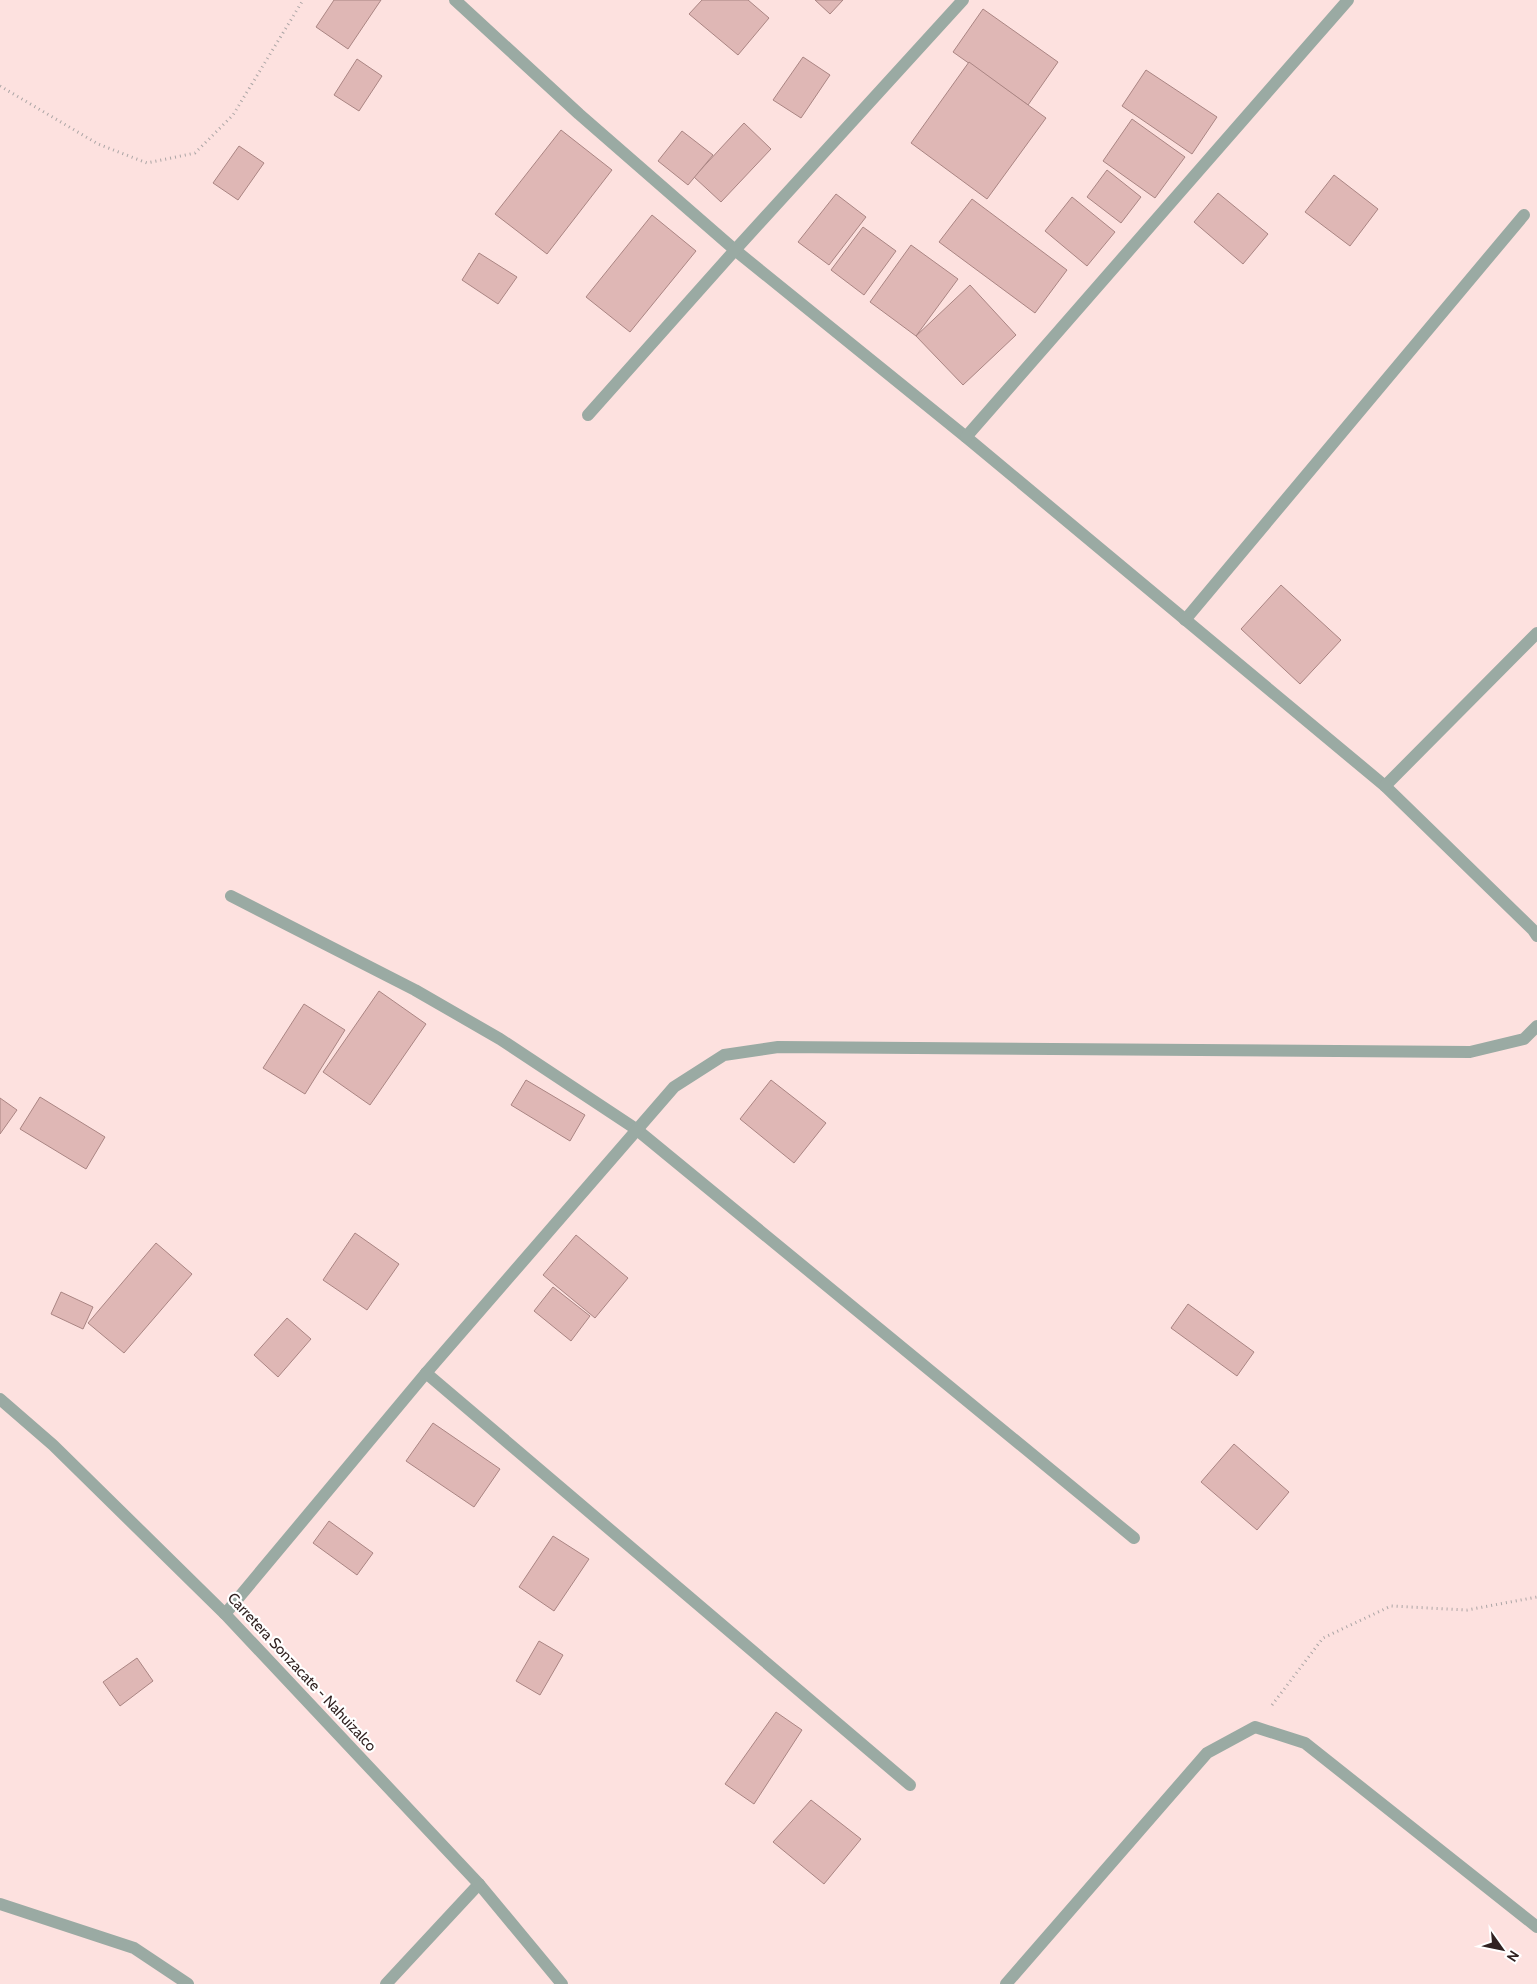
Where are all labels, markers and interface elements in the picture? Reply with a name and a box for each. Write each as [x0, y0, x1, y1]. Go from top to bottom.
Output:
street label: Carretera Sonzacate - Nahuizalco [224, 1589, 380, 1755]
north arrow [1477, 1924, 1527, 1974]
text: N [1503, 1947, 1523, 1965]

